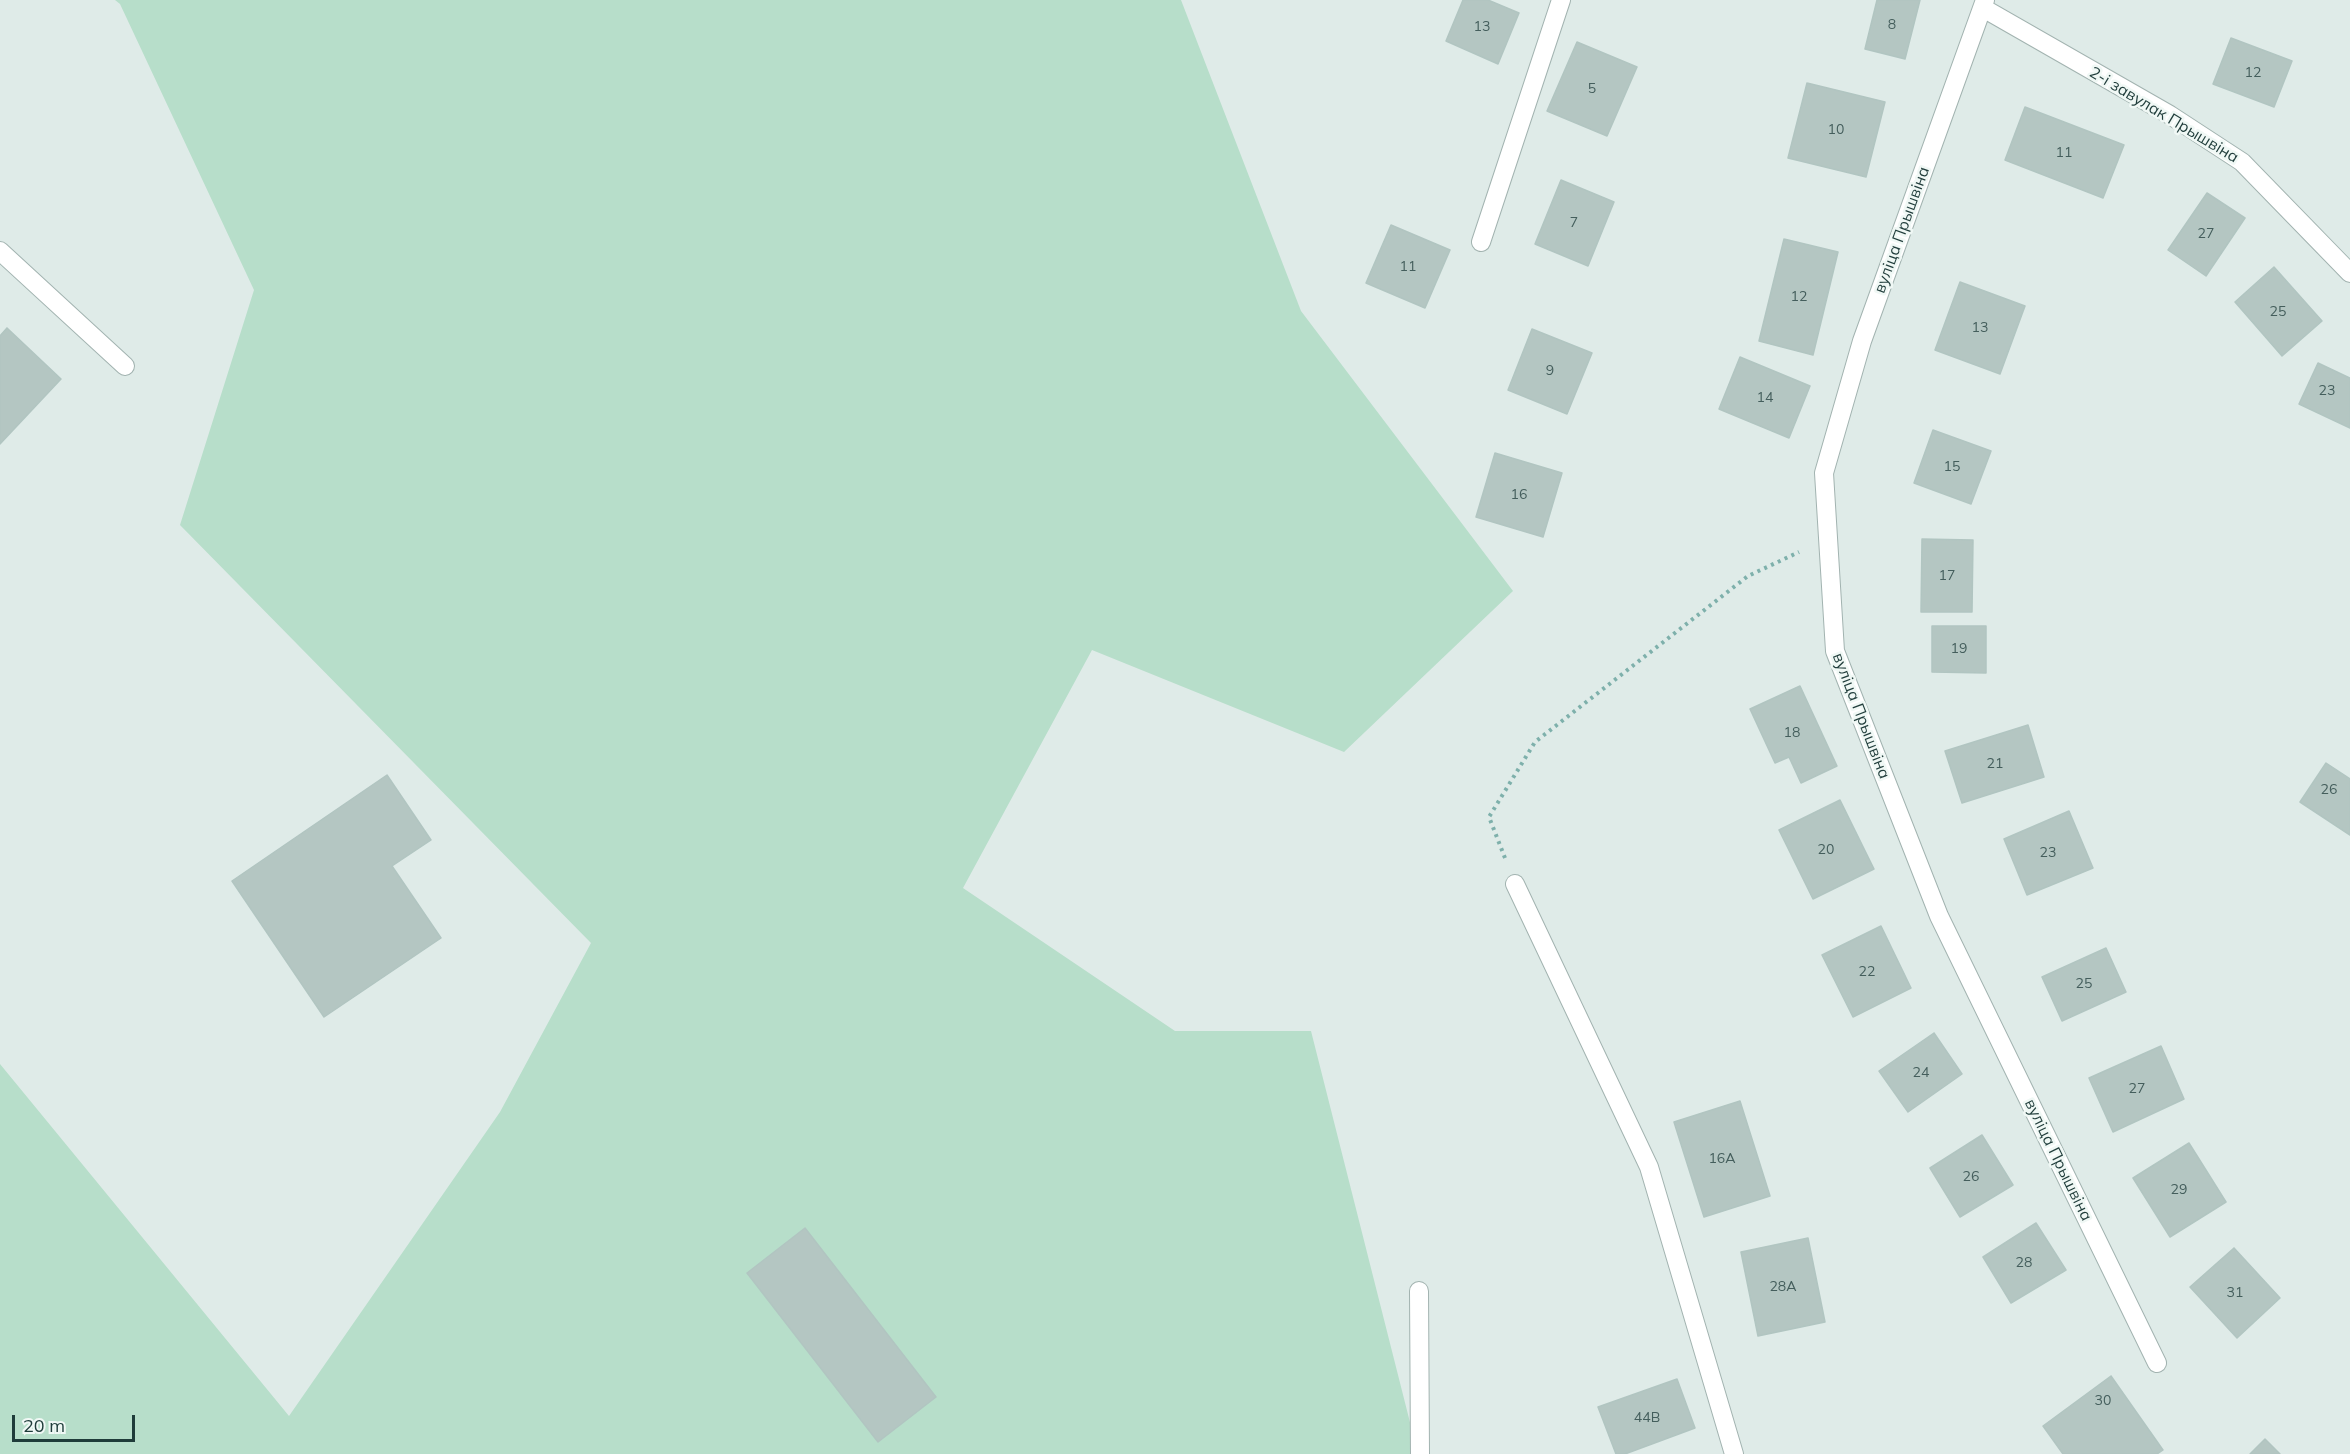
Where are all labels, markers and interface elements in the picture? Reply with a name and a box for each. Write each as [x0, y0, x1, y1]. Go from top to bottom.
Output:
house number: 8 [1888, 17, 1896, 33]
house number: 13 [1474, 19, 1490, 35]
street label: 2-і завулак Прышвіна [2086, 63, 2242, 167]
house number: 12 [2245, 65, 2261, 81]
house number: 5 [1588, 81, 1596, 97]
house number: 10 [1828, 122, 1844, 138]
house number: 11 [2056, 145, 2072, 161]
street label: вуліца Прышвіна [1870, 164, 1934, 296]
house number: 7 [1570, 215, 1578, 231]
house number: 27 [2198, 226, 2214, 242]
house number: 11 [1400, 259, 1416, 275]
house number: 12 [1791, 289, 1807, 305]
house number: 25 [2270, 304, 2286, 320]
house number: 13 [1972, 320, 1988, 336]
house number: 9 [1546, 363, 1554, 379]
house number: 23 [2319, 383, 2335, 399]
house number: 14 [1757, 390, 1773, 406]
house number: 15 [1944, 459, 1960, 475]
house number: 16 [1511, 487, 1527, 503]
house number: 17 [1939, 568, 1955, 584]
house number: 19 [1951, 641, 1967, 657]
street label: вуліца Прышвіна [1828, 650, 1894, 782]
house number: 18 [1784, 725, 1800, 741]
house number: 21 [1987, 756, 2003, 772]
house number: 26 [2321, 782, 2337, 798]
house number: 20 [1818, 842, 1834, 858]
house number: 23 [2040, 845, 2056, 861]
house number: 22 [1859, 964, 1875, 980]
house number: 25 [2076, 976, 2092, 992]
house number: 24 [1913, 1065, 1929, 1081]
house number: 27 [2129, 1081, 2145, 1097]
street label: вуліца Прышвіна [2020, 1096, 2096, 1224]
house number: 16А [1708, 1151, 1736, 1167]
house number: 26 [1963, 1169, 1979, 1185]
house number: 29 [2171, 1182, 2187, 1198]
house number: 28 [2016, 1255, 2032, 1271]
house number: 28А [1769, 1279, 1797, 1295]
house number: 31 [2227, 1285, 2243, 1301]
house number: 30 [2095, 1393, 2111, 1409]
scale bar [15, 1403, 138, 1441]
house number: 44В [1634, 1410, 1660, 1426]
text: 20 m [23, 1414, 65, 1437]

